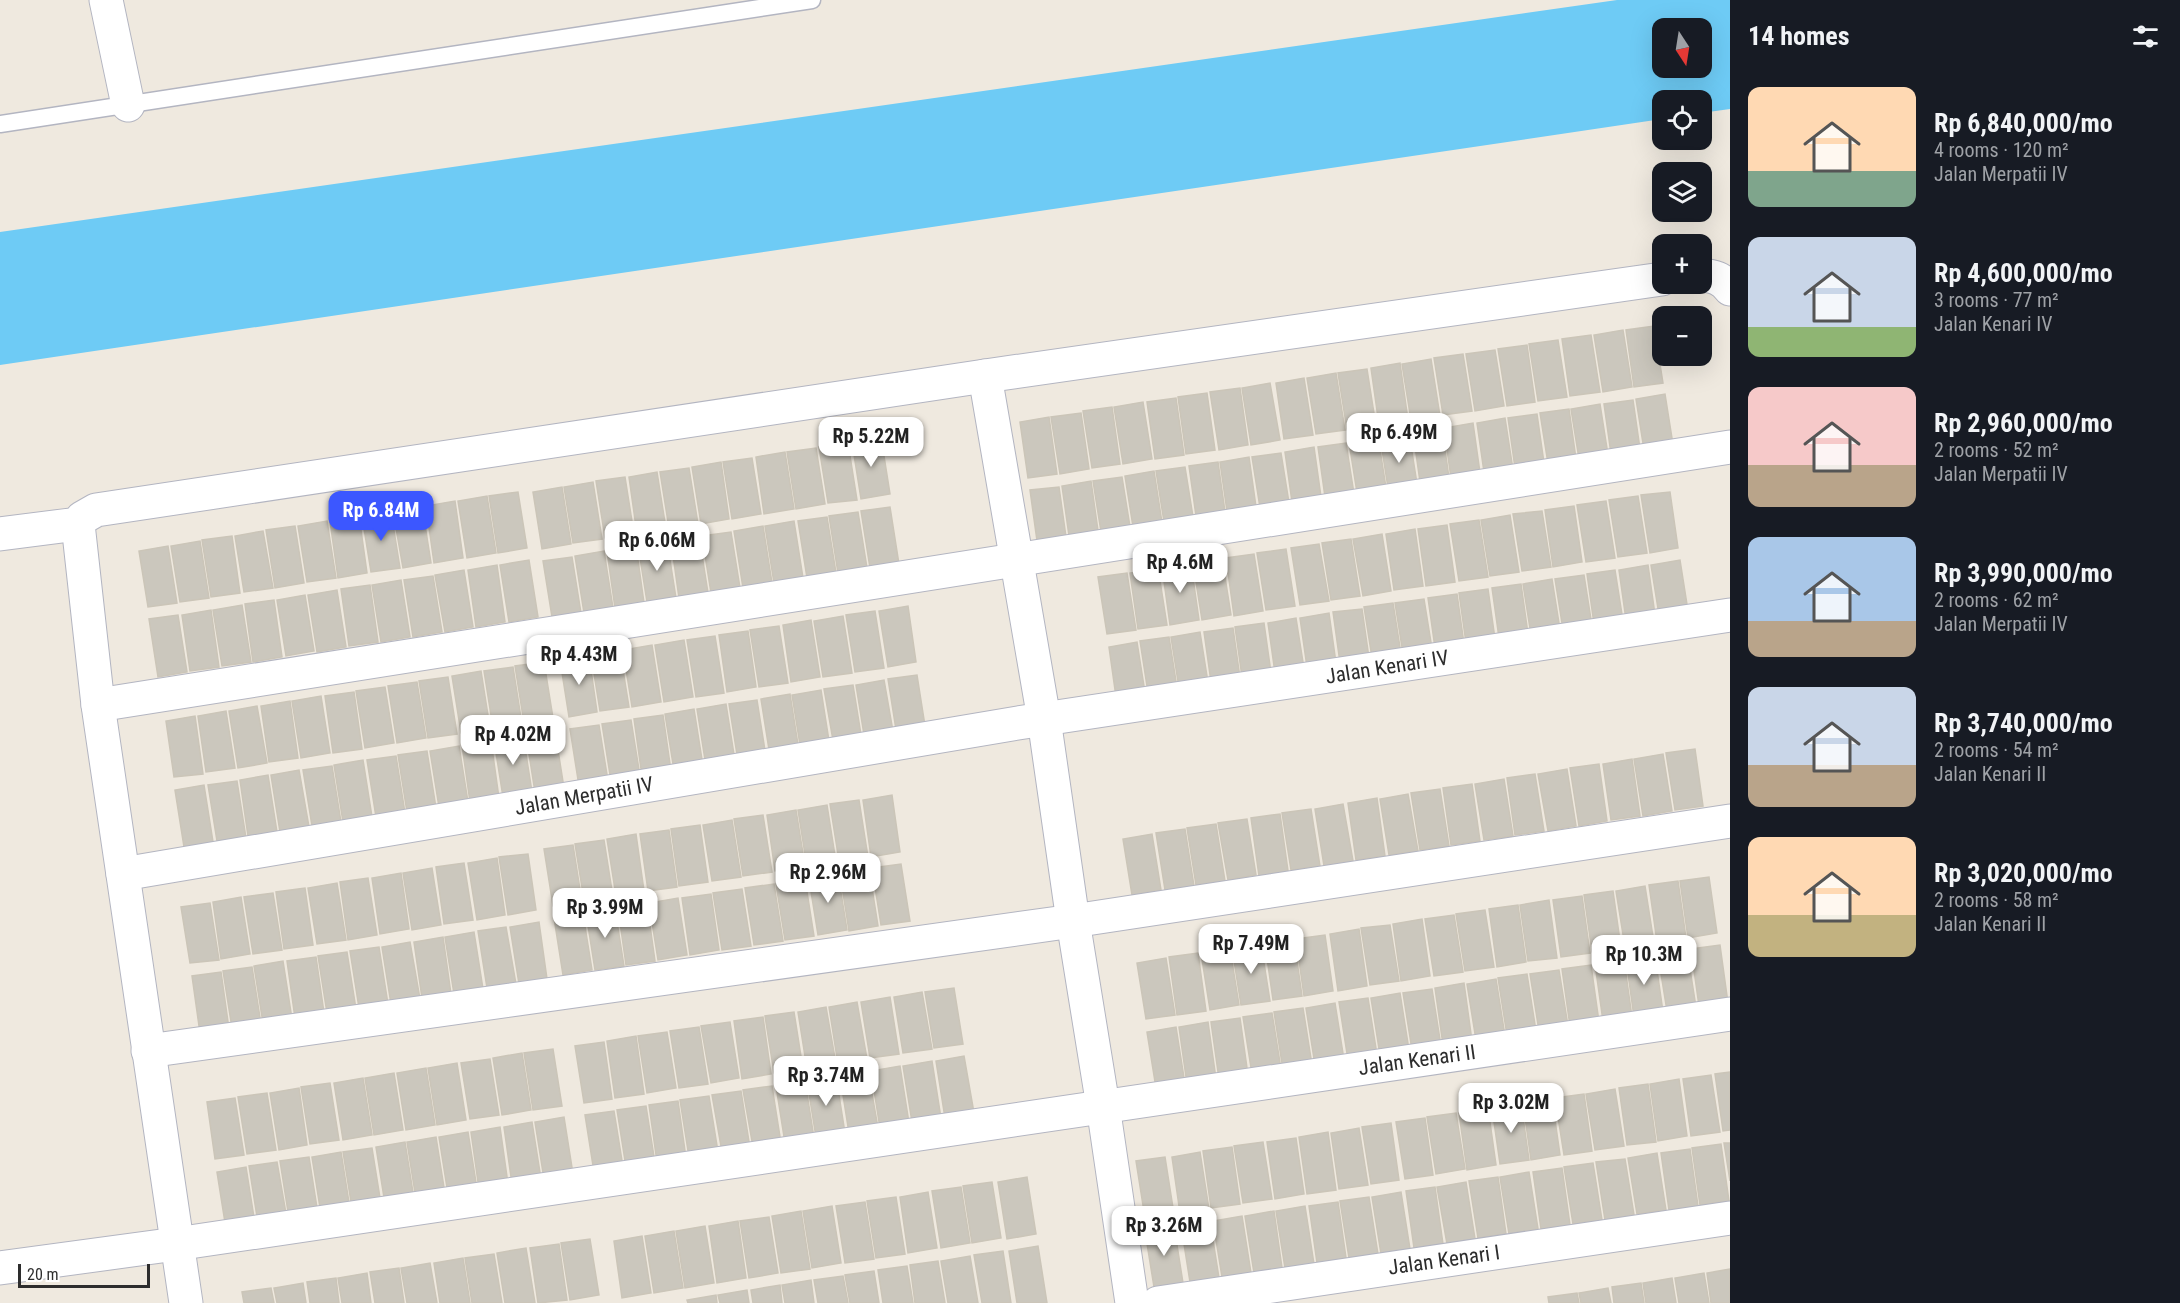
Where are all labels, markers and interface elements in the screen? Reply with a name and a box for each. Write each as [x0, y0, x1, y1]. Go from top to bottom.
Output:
north arrow [1652, 18, 1712, 78]
map controls [1652, 18, 1712, 366]
icon: filters [2129, 20, 2162, 53]
text: 14 homes [1748, 21, 1850, 51]
button: locate [1652, 90, 1712, 150]
text: Rp 6,840,000/mo [1934, 108, 2113, 138]
icon: home [1796, 111, 1868, 183]
text: 4 rooms · 120 m² [1934, 138, 2069, 162]
button: layers [1652, 162, 1712, 222]
text: Jalan Merpatii IV [1934, 162, 2068, 186]
button: + [1652, 234, 1712, 294]
text: Rp 4,600,000/mo [1934, 258, 2113, 288]
icon: home [1796, 261, 1868, 333]
text: 3 rooms · 77 m² [1934, 288, 2059, 312]
button: − [1652, 306, 1712, 366]
text: Jalan Kenari IV [1934, 312, 2052, 336]
text: Rp 2,960,000/mo [1934, 408, 2113, 438]
icon: home [1796, 411, 1868, 483]
pin: Rp 6.49M [1337, 413, 1461, 464]
pin: Rp 5.22M [809, 417, 933, 468]
text: Rp 6.49M [1361, 420, 1437, 444]
text: Rp 5.22M [833, 424, 909, 448]
text: 2 rooms · 52 m² [1934, 438, 2059, 462]
text: Jalan Merpatii IV [1934, 462, 2068, 486]
pin: Rp 6.84M [319, 491, 443, 542]
text: Rp 6.84M [343, 498, 419, 522]
pin: Rp 6.06M [595, 521, 719, 572]
text: Rp 6.06M [619, 528, 695, 552]
pin: Rp 4.6M [1125, 543, 1235, 594]
text: Rp 4.6M [1147, 550, 1213, 574]
text: Rp 3,990,000/mo [1934, 558, 2113, 588]
icon: home [1796, 561, 1868, 633]
text: 2 rooms · 62 m² [1934, 588, 2059, 612]
text: Jalan Merpatii IV [1934, 612, 2068, 636]
pin: Rp 4.43M [517, 635, 641, 686]
text: Rp 4.43M [541, 642, 617, 666]
street label: Jalan Kenari IV [1324, 645, 1451, 689]
text: Rp 3,740,000/mo [1934, 708, 2113, 738]
icon: home [1796, 711, 1868, 783]
pin: Rp 4.02M [451, 715, 575, 766]
text: Rp 4.02M [475, 722, 551, 746]
text: 2 rooms · 54 m² [1934, 738, 2059, 762]
text: Jalan Kenari II [1934, 762, 2046, 786]
street label: Jalan Merpatii IV [513, 772, 655, 820]
pin: Rp 2.96M [766, 853, 890, 904]
text: Rp 3,020,000/mo [1934, 858, 2113, 888]
text: Rp 2.96M [790, 860, 866, 884]
icon: home [1796, 861, 1868, 933]
pin: Rp 3.99M [543, 888, 667, 939]
text: 2 rooms · 58 m² [1934, 888, 2059, 912]
text: Rp 3.99M [567, 895, 643, 919]
text: Jalan Kenari II [1934, 912, 2046, 936]
pin: Rp 7.49M [1189, 924, 1313, 975]
text: Rp 7.49M [1213, 931, 1289, 955]
pin: Rp 10.3M [1582, 935, 1706, 986]
text: Rp 10.3M [1606, 942, 1682, 966]
street label: Jalan Kenari II [1357, 1040, 1477, 1080]
pin: Rp 3.74M [764, 1056, 888, 1107]
text: Rp 3.74M [788, 1063, 864, 1087]
pin: Rp 3.02M [1449, 1083, 1573, 1134]
text: Rp 3.02M [1473, 1090, 1549, 1114]
pin: Rp 3.26M [1102, 1206, 1226, 1257]
text: Rp 3.26M [1126, 1213, 1202, 1237]
street label: Jalan Kenari I [1387, 1240, 1501, 1280]
scale bar [18, 1261, 150, 1288]
text: 20 m [27, 1265, 59, 1284]

